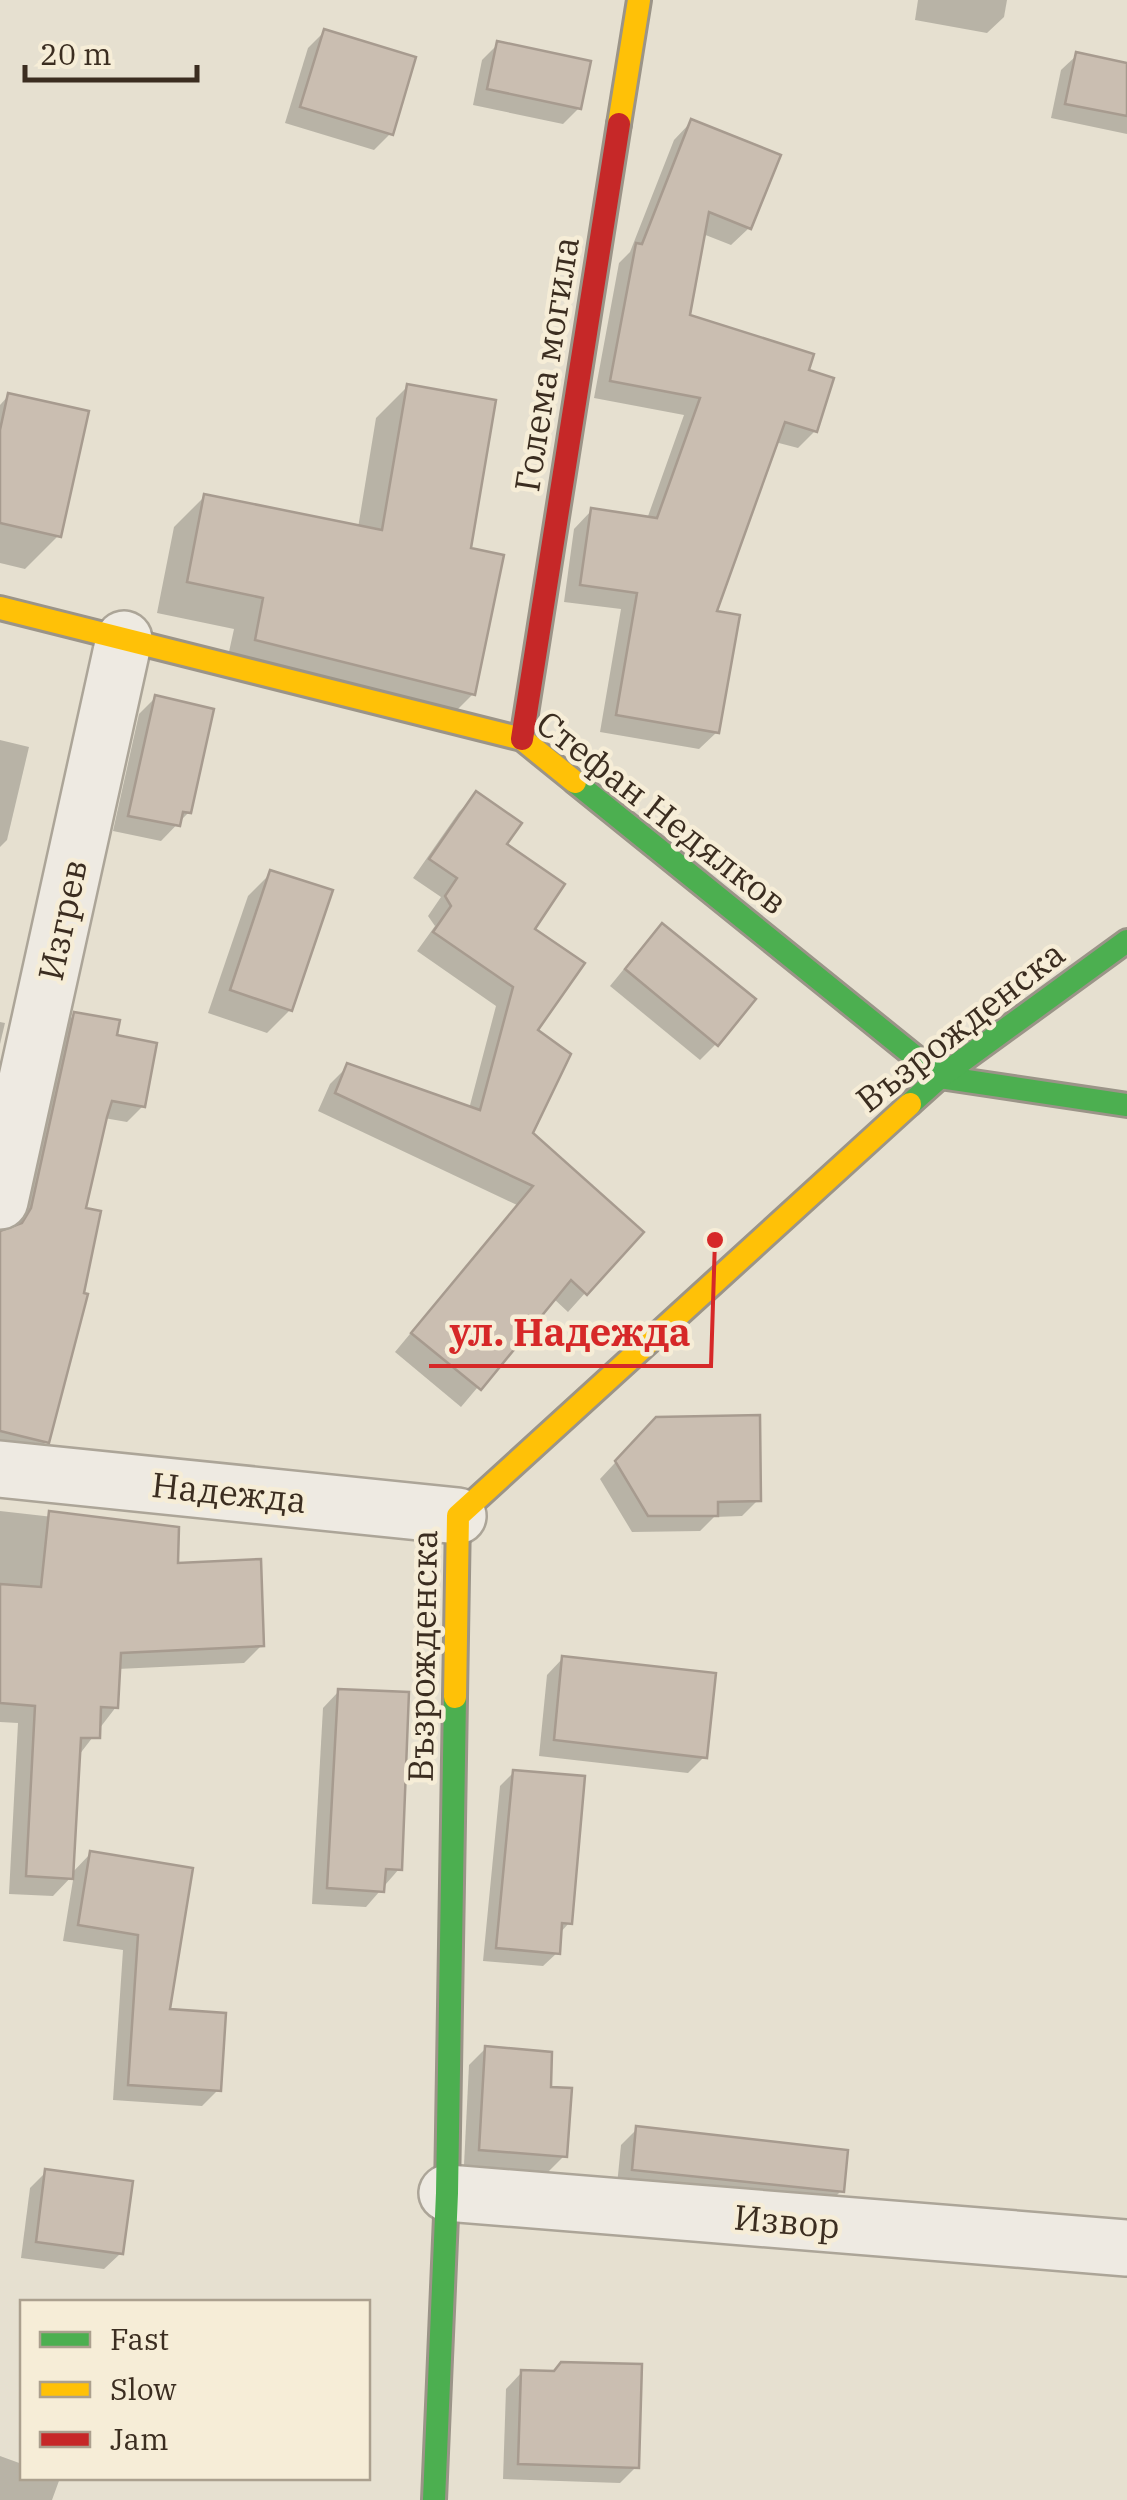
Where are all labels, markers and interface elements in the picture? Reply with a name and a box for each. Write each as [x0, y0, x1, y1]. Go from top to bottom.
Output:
scale bar [25, 20, 198, 82]
text: 20 m [40, 34, 112, 73]
street label: Голема могила [503, 233, 589, 495]
street label: Стефан Недялков [527, 700, 797, 924]
street label: Изгрев [27, 855, 97, 985]
street label: Възрожденска [846, 930, 1074, 1122]
callout: ул. Надежда [429, 1298, 711, 1366]
text: ул. Надежда [448, 1307, 691, 1356]
street label: Надежда [149, 1461, 309, 1523]
street label: Възрожденска [397, 1529, 447, 1783]
street label: Извор [732, 2193, 842, 2249]
legend [20, 2300, 370, 2480]
text: Fast [110, 2319, 169, 2358]
text: Slow [110, 2369, 177, 2408]
text: Jam [110, 2419, 169, 2458]

